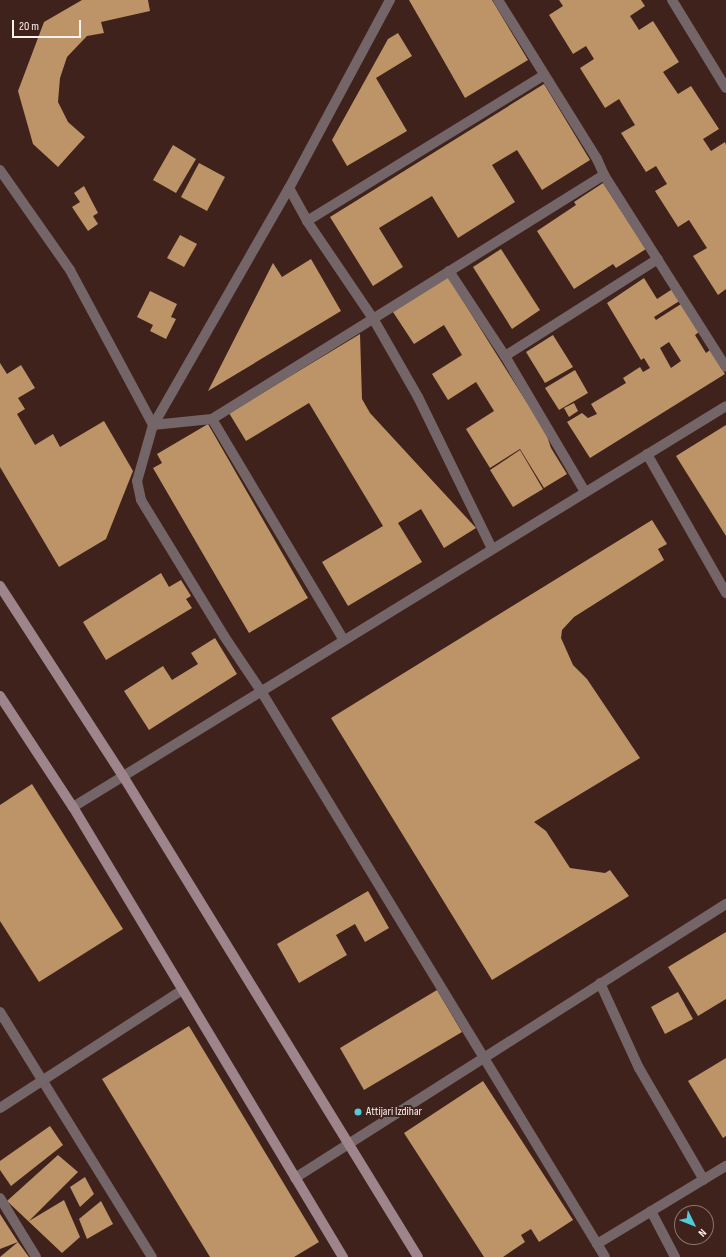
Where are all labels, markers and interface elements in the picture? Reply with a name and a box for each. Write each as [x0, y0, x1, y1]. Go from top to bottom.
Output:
scale bar [14, 12, 83, 38]
text: 20 m [19, 19, 39, 34]
place label: Attijari Izdihar [366, 1105, 422, 1119]
marker: Attijari Izdihar [353, 1107, 363, 1117]
north arrow [674, 1205, 714, 1245]
text: N [696, 1226, 709, 1239]

